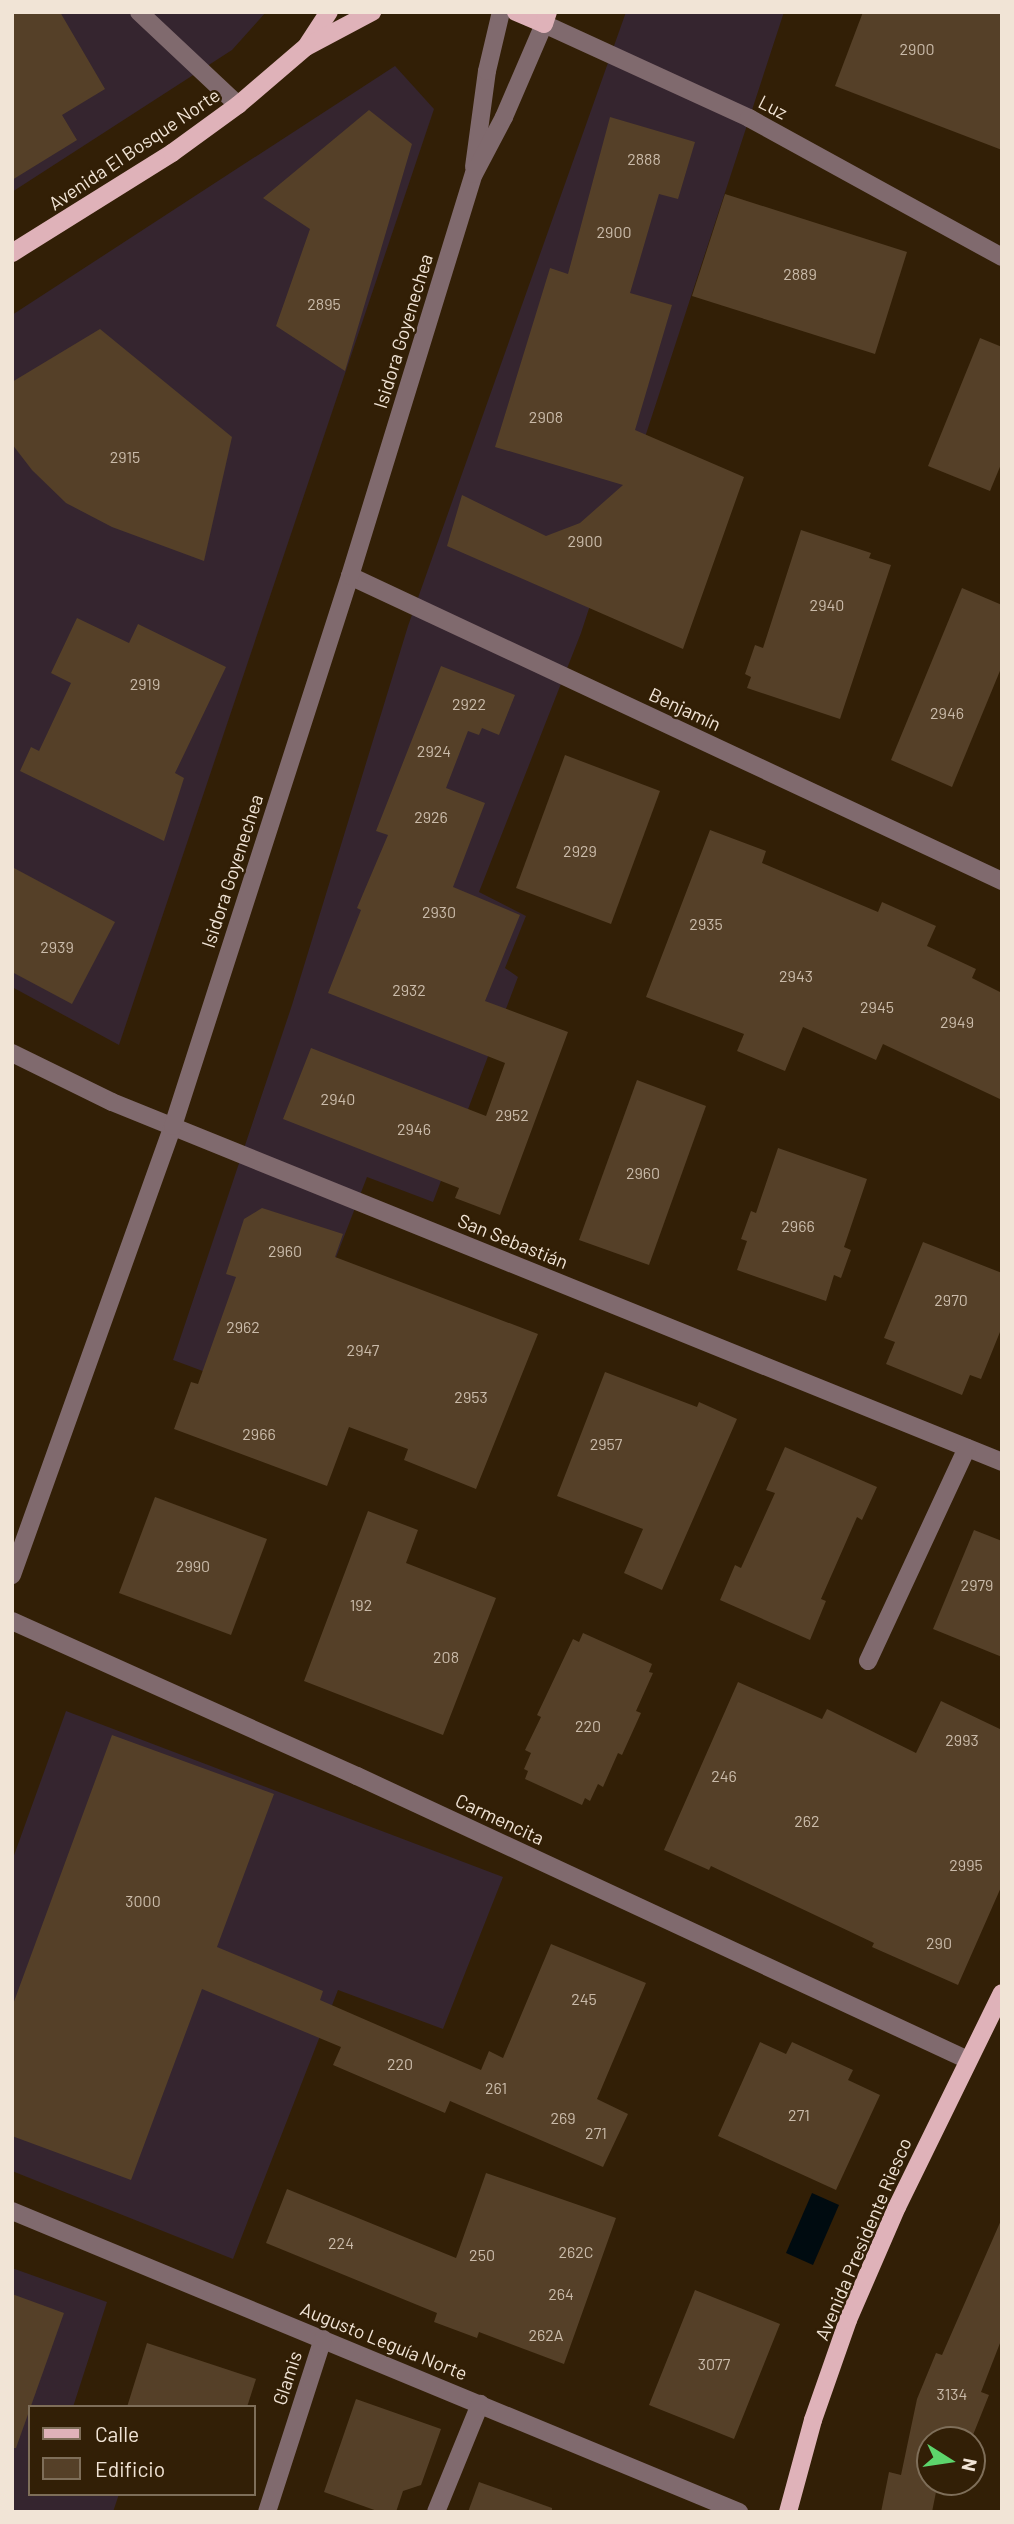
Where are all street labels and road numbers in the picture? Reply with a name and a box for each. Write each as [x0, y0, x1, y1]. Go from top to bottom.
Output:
street label: Avenida El Bosque Norte [44, 83, 224, 215]
street label: Luz [755, 90, 791, 124]
street label: Isidora Goyenechea [369, 251, 437, 411]
street label: Benjamín [645, 682, 725, 736]
street label: Isidora Goyenechea [196, 791, 268, 951]
street label: San Sebastián [455, 1209, 571, 1273]
street label: Carmencita [452, 1789, 548, 1849]
street label: Avenida Presidente Riesco [810, 2134, 916, 2344]
street label: Augusto Leguía Norte [297, 2297, 471, 2385]
street label: Glamis [268, 2348, 306, 2408]

